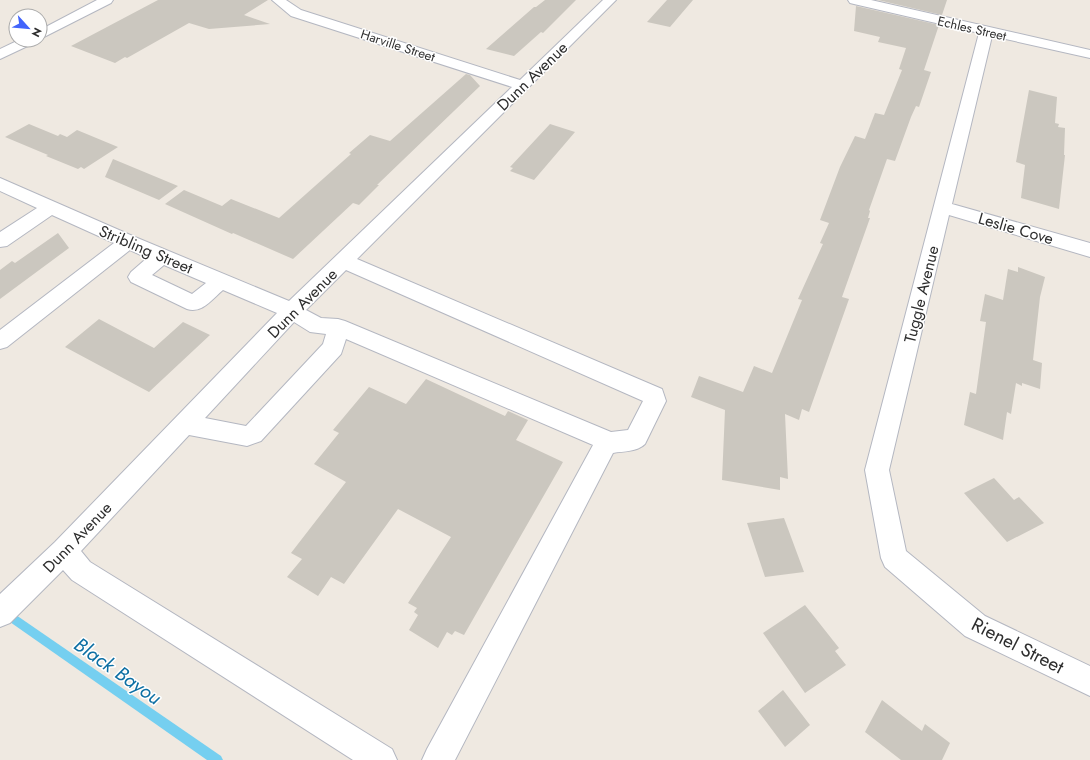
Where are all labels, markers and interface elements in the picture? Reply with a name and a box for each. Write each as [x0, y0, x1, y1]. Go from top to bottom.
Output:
north arrow [8, 8, 48, 48]
street label: Echles Street [936, 11, 1009, 46]
text: N [28, 25, 46, 40]
street label: Harville Street [358, 25, 438, 67]
street label: Dunn Avenue [492, 37, 573, 116]
street label: Leslie Cove [976, 207, 1056, 250]
street label: Stribling Street [95, 219, 196, 280]
street label: Tuggle Avenue [898, 243, 945, 345]
street label: Dunn Avenue [262, 263, 343, 344]
street label: Dunn Avenue [38, 497, 117, 578]
street label: Rienel Street [967, 611, 1069, 680]
water label: Black Bayou [68, 631, 167, 712]

